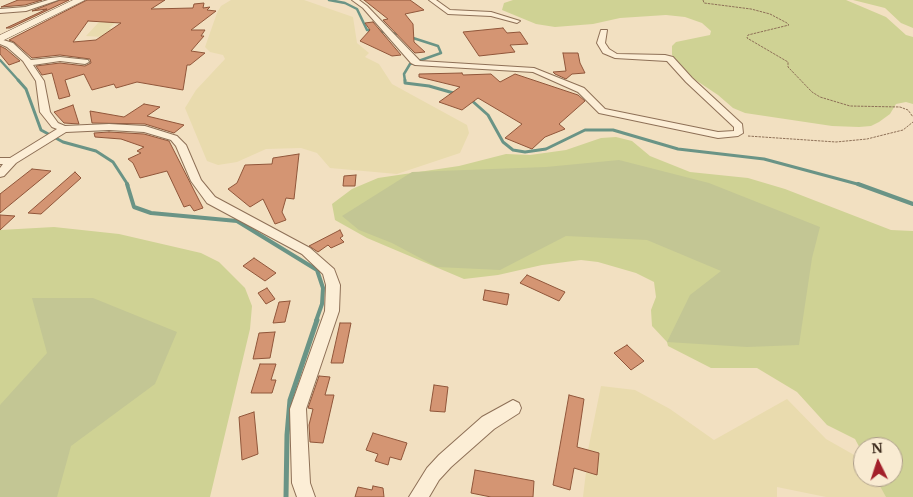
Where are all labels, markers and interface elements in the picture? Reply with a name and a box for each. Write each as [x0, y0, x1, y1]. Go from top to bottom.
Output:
north arrow [853, 437, 903, 487]
text: N [871, 439, 883, 457]

